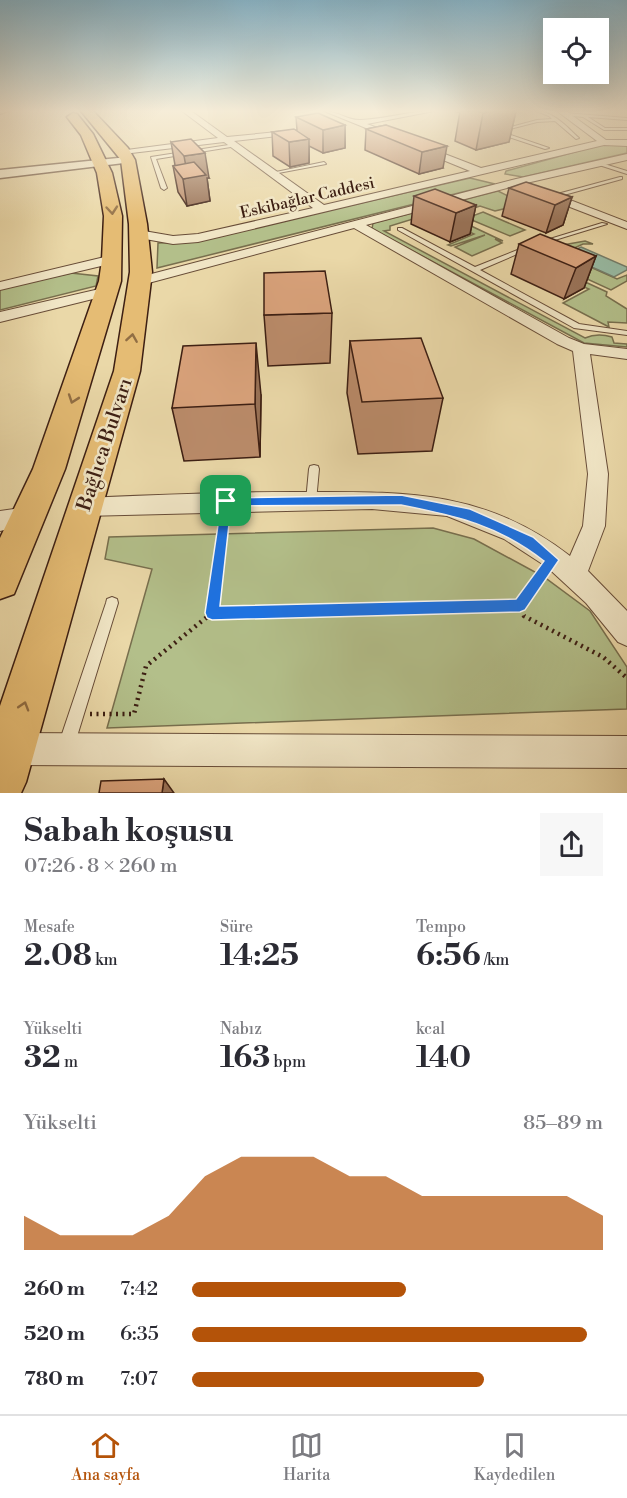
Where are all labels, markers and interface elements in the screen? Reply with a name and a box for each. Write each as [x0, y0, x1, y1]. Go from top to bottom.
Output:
map controls [543, 18, 609, 84]
button: locate [543, 18, 609, 84]
street label: Eskibağlar Caddesi [238, 173, 377, 223]
one-way arrow [105, 205, 118, 215]
one-way arrow [126, 334, 138, 343]
street label: Bağlıca Bulvarı [72, 375, 139, 515]
one-way arrow [68, 393, 81, 404]
pin [200, 475, 251, 526]
icon: arrive [209, 484, 242, 517]
one-way arrow [17, 701, 29, 712]
text: Sabah koşusu [24, 811, 233, 852]
button: share [540, 813, 603, 876]
text: 07:26 · 8 × 260 m [24, 854, 177, 879]
text: Mesafe [24, 917, 75, 937]
text: Süre [220, 917, 253, 937]
text: Tempo [416, 917, 466, 937]
text: 2.08 [24, 937, 92, 975]
text: 14:25 [220, 937, 299, 975]
text: 6:56 [416, 937, 481, 975]
text: km [92, 950, 118, 970]
text: /km [481, 950, 509, 970]
text: Yükselti [24, 1019, 82, 1039]
text: Nabız [220, 1019, 262, 1039]
text: kcal [416, 1019, 445, 1039]
text: 32 [24, 1039, 61, 1077]
text: 163 [220, 1039, 270, 1077]
text: 140 [416, 1039, 471, 1077]
text: m [61, 1052, 78, 1072]
text: bpm [270, 1052, 306, 1072]
text: Yükselti [24, 1111, 97, 1136]
text: 85–89 m [523, 1111, 603, 1136]
text: 260 m [24, 1277, 85, 1302]
text: 7:42 [120, 1277, 158, 1302]
text: 520 m [24, 1322, 85, 1347]
text: 6:35 [120, 1322, 159, 1347]
text: 780 m [24, 1367, 84, 1392]
text: 7:07 [120, 1367, 158, 1392]
tab: Ana sayfa [72, 1429, 140, 1485]
tab: Harita [283, 1429, 330, 1485]
tab: Kaydedilen [474, 1429, 555, 1485]

